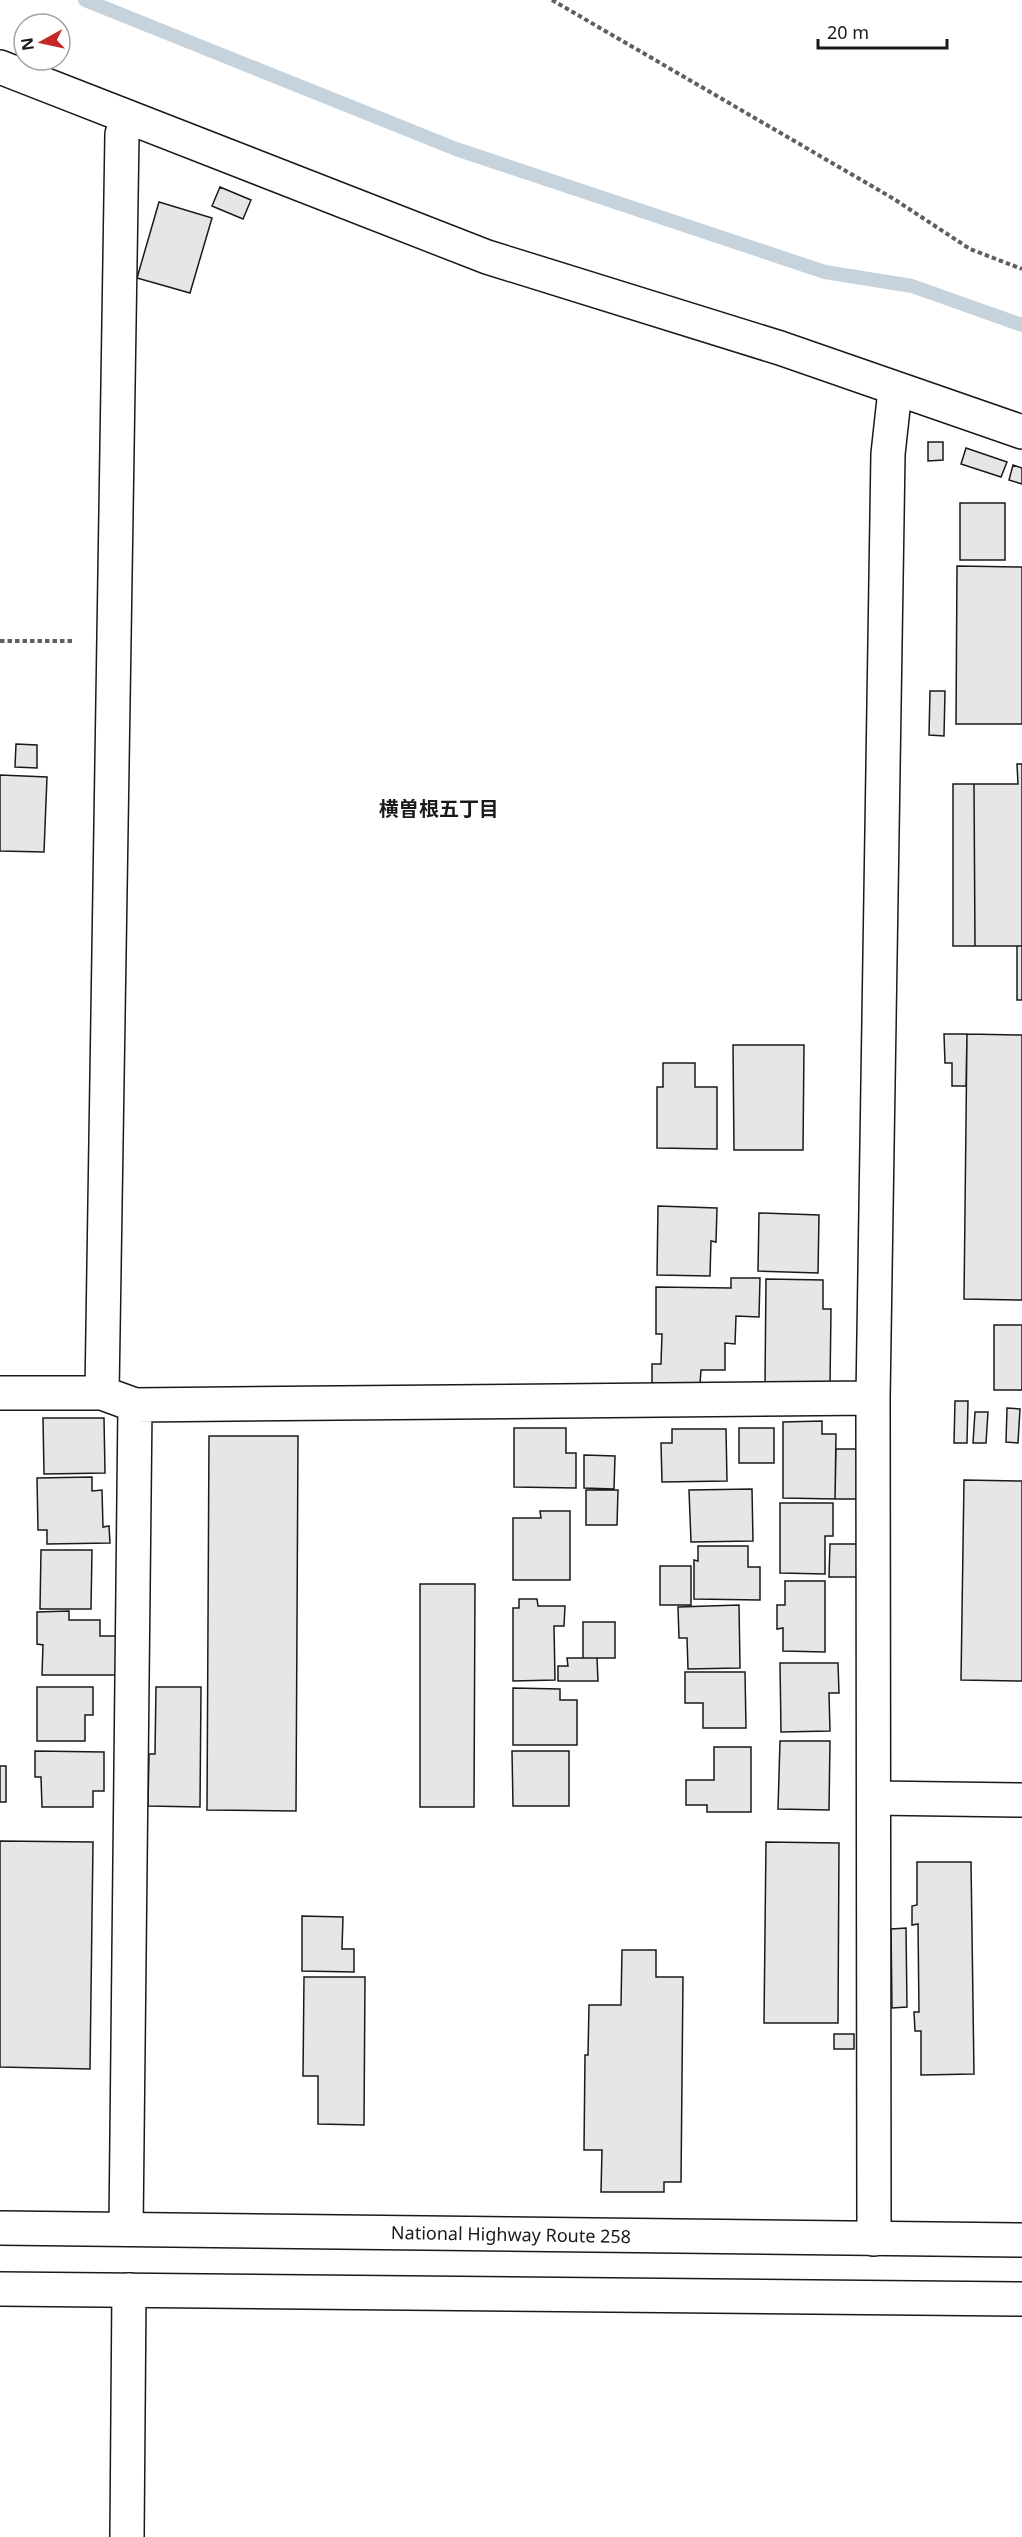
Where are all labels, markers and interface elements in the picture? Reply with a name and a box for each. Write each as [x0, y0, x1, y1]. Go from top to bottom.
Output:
north arrow [12, 12, 72, 72]
scale bar [818, 12, 947, 50]
text: 20 m [827, 20, 869, 44]
text: N [15, 36, 39, 52]
district label: 横曽根五丁目 [379, 795, 499, 822]
street label: National Highway Route 258 [391, 2220, 631, 2248]

